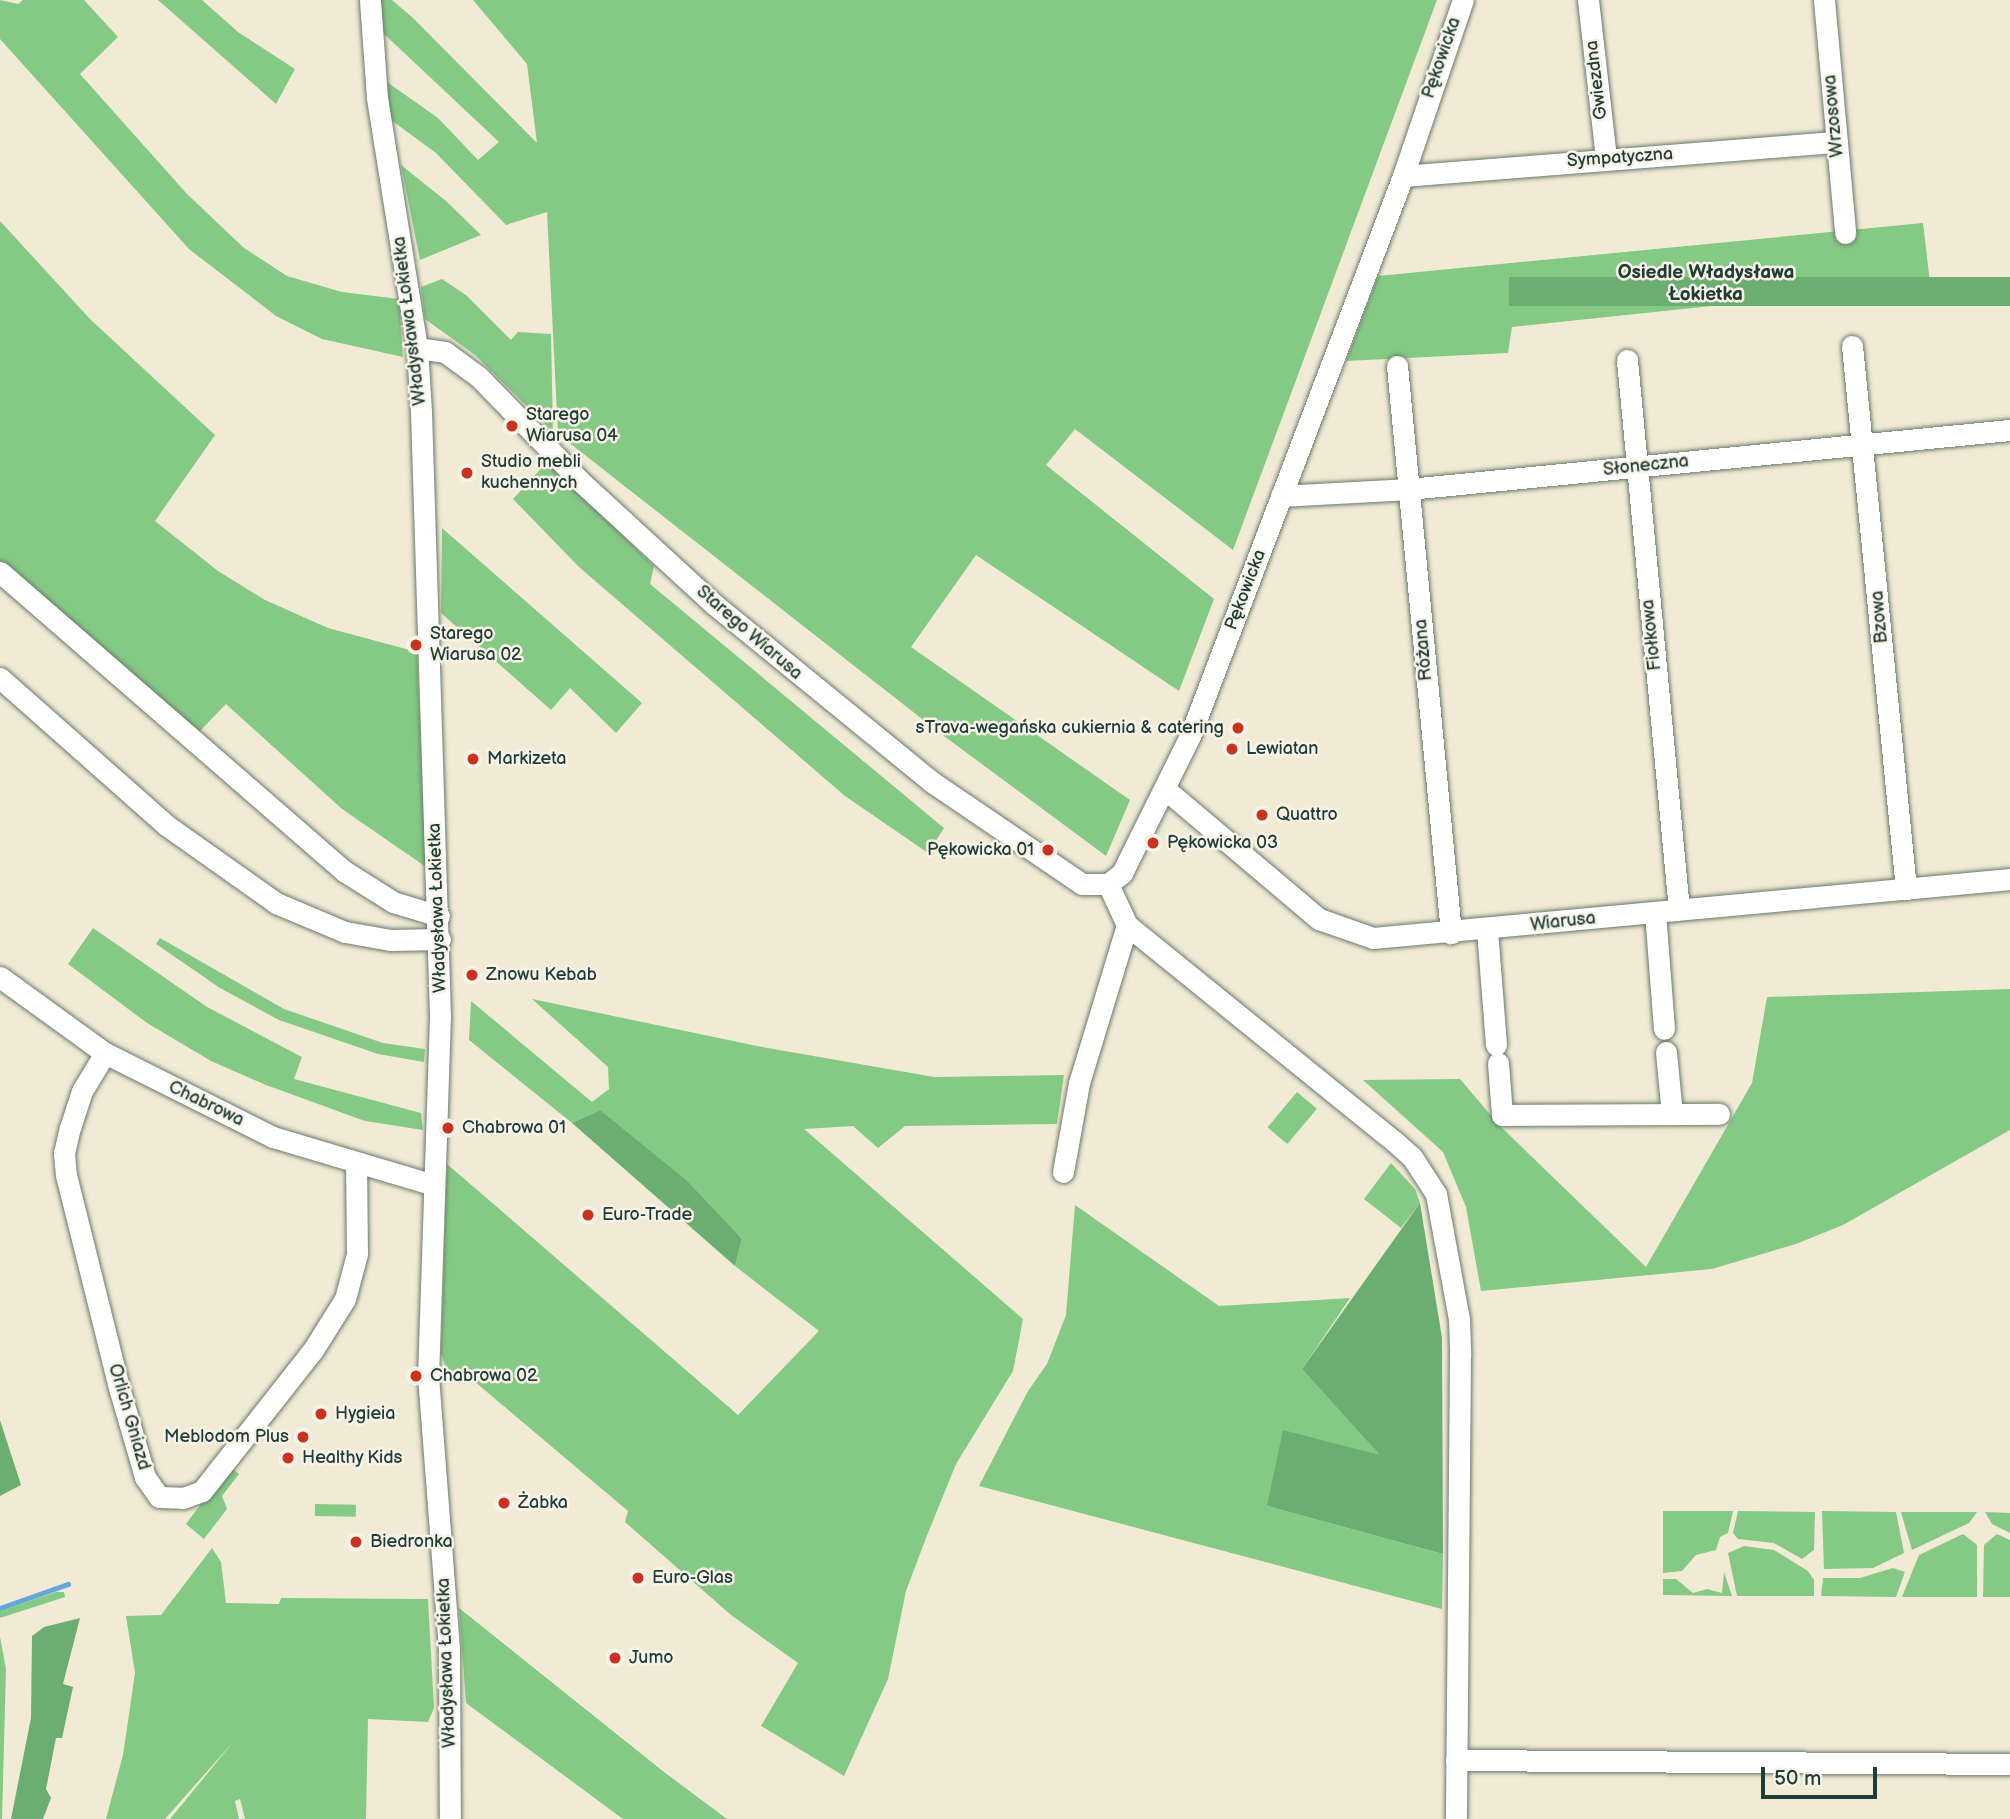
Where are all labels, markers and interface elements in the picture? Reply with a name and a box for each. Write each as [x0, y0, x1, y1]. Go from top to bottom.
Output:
street label: Pękowicka [1418, 15, 1466, 101]
street label: Gwiezdna [1581, 39, 1613, 121]
street label: Wrzosowa [1820, 74, 1848, 158]
street label: Sympatyczna [1566, 144, 1674, 172]
street label: Władysława Łokietka [389, 235, 431, 407]
district label: Osiedle Władysława Łokietka [1618, 262, 1794, 306]
place label: Starego Wiarusa 04 [526, 405, 618, 448]
marker: Starego Wiarusa 04 [504, 418, 520, 434]
street label: Słoneczna [1602, 451, 1690, 481]
place label: Studio mebli kuchennych [481, 452, 581, 494]
marker: Studio mebli kuchennych [459, 465, 475, 481]
street label: Pękowicka [1221, 547, 1271, 633]
street label: Starego Wiarusa [691, 581, 807, 685]
street label: Bzowa [1867, 590, 1893, 644]
street label: Fiołkowa [1638, 598, 1666, 672]
street label: Różana [1411, 618, 1437, 682]
place label: Starego Wiarusa 02 [430, 624, 522, 666]
marker: Starego Wiarusa 02 [408, 637, 424, 653]
place label: sTrava-wegańska cukiernia & catering [915, 717, 1224, 739]
marker: sTrava-wegańska cukiernia & catering [1230, 720, 1246, 736]
place label: Lewiatan [1246, 738, 1318, 760]
marker: Lewiatan [1224, 741, 1240, 757]
place label: Markizeta [487, 748, 566, 770]
marker: Markizeta [465, 751, 481, 767]
place label: Quattro [1276, 804, 1338, 826]
marker: Quattro [1254, 807, 1270, 823]
street label: Władysława Łokietka [424, 823, 452, 993]
place label: Pękowicka 03 [1167, 832, 1278, 854]
marker: Pękowicka 03 [1145, 835, 1161, 851]
place label: Pękowicka 01 [927, 839, 1034, 861]
marker: Pękowicka 01 [1040, 842, 1056, 858]
street label: Wiarusa [1529, 908, 1597, 936]
place label: Znowu Kebab [486, 964, 597, 986]
marker: Znowu Kebab [464, 967, 480, 983]
street label: Chabrowa [165, 1076, 247, 1132]
place label: Chabrowa 01 [462, 1117, 566, 1139]
marker: Chabrowa 01 [440, 1120, 456, 1136]
place label: Euro-Trade [602, 1204, 692, 1226]
marker: Euro-Trade [580, 1207, 596, 1223]
street label: Orlich Gniazd [104, 1361, 154, 1473]
place label: Chabrowa 02 [430, 1365, 538, 1387]
marker: Chabrowa 02 [408, 1368, 424, 1384]
place label: Hygieia [335, 1403, 395, 1425]
marker: Hygieia [313, 1406, 329, 1422]
place label: Meblodom Plus [164, 1426, 289, 1448]
marker: Meblodom Plus [295, 1429, 311, 1445]
place label: Healthy Kids [302, 1447, 404, 1469]
marker: Healthy Kids [280, 1450, 296, 1466]
place label: Żabka [518, 1492, 568, 1514]
marker: Żabka [496, 1495, 512, 1511]
place label: Biedronka [370, 1531, 453, 1553]
marker: Biedronka [348, 1534, 364, 1550]
place label: Euro-Glas [652, 1567, 733, 1589]
marker: Euro-Glas [630, 1570, 646, 1586]
street label: Władysława Łokietka [433, 1578, 461, 1748]
place label: Jumo [629, 1647, 673, 1669]
marker: Jumo [607, 1650, 623, 1666]
scale bar [1765, 1752, 1881, 1796]
text: 50 m [1774, 1766, 1821, 1791]

